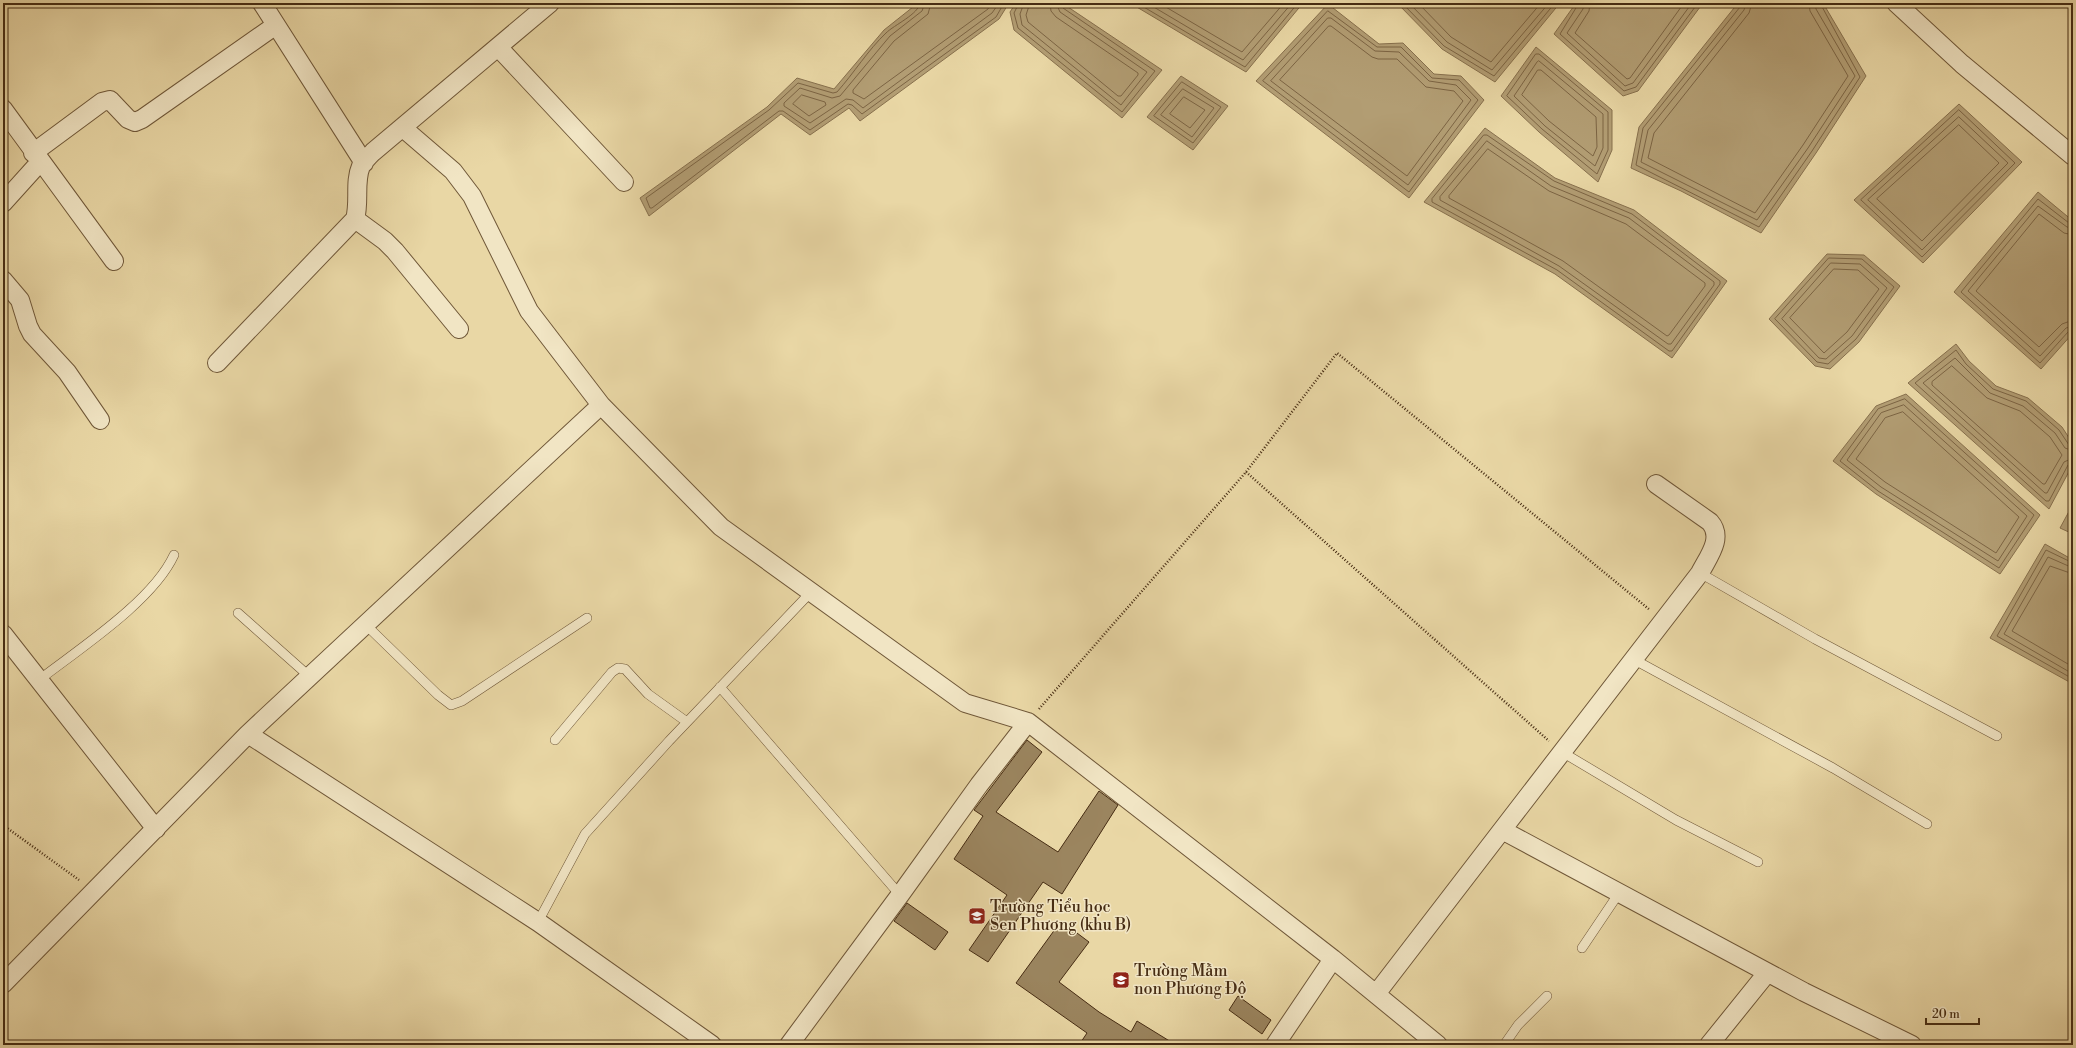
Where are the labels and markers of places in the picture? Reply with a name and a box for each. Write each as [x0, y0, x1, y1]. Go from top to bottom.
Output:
place label: Trường Tiểu học Sen Phương (khu B) [990, 897, 1131, 935]
school or university icon: Trường Tiểu học Sen Phương (khu B) [967, 906, 987, 926]
place label: Trường Mầm non Phương Độ [1134, 961, 1247, 999]
school or university icon: Trường Mầm non Phương Độ [1111, 970, 1131, 990]

